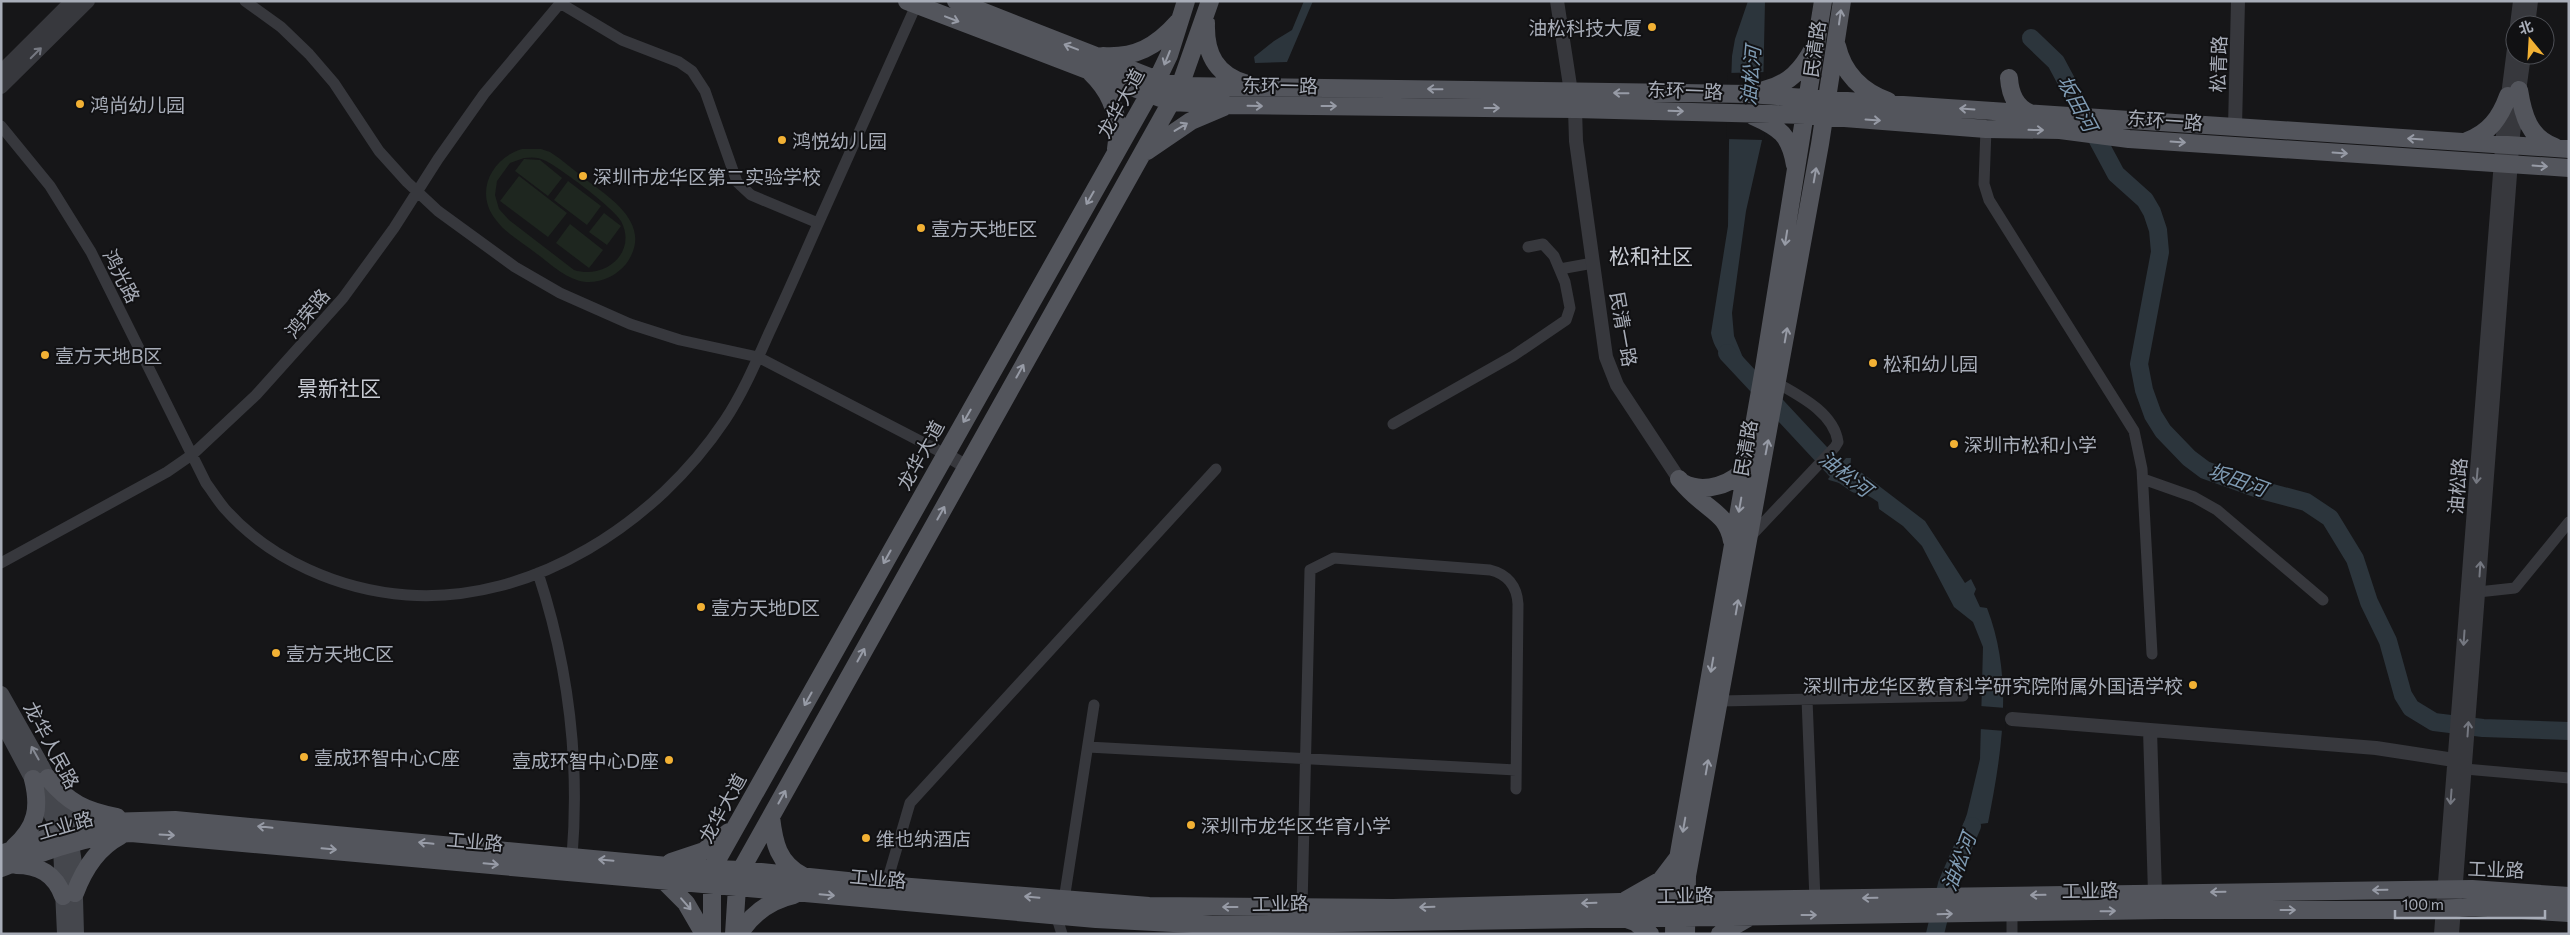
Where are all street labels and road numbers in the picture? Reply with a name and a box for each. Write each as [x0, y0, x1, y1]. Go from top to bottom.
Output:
street label: 民清路 [1799, 19, 1829, 79]
street label: 松青路 [2206, 35, 2230, 93]
street label: 龙华大道 [1092, 64, 1148, 142]
street label: 东环一路 [1242, 73, 1318, 97]
street label: 东环一路 [1647, 77, 1723, 103]
street label: 东环一路 [2126, 106, 2204, 134]
street label: 鸿光路 [99, 245, 145, 307]
street label: 鸿荣路 [280, 284, 334, 342]
street label: 民清一路 [1606, 290, 1642, 368]
street label: 龙华大道 [892, 416, 948, 494]
street label: 民清路 [1729, 418, 1761, 478]
street label: 油松路 [2443, 457, 2471, 515]
street label: 龙华人民路 [20, 698, 84, 792]
street label: 龙华大道 [694, 769, 750, 847]
street label: 工业路 [34, 806, 96, 844]
street label: 工业路 [446, 827, 504, 855]
street label: 工业路 [2467, 857, 2525, 881]
street label: 工业路 [849, 864, 907, 892]
street label: 工业路 [2061, 878, 2119, 902]
street label: 工业路 [1656, 883, 1714, 907]
street label: 工业路 [1251, 891, 1309, 915]

